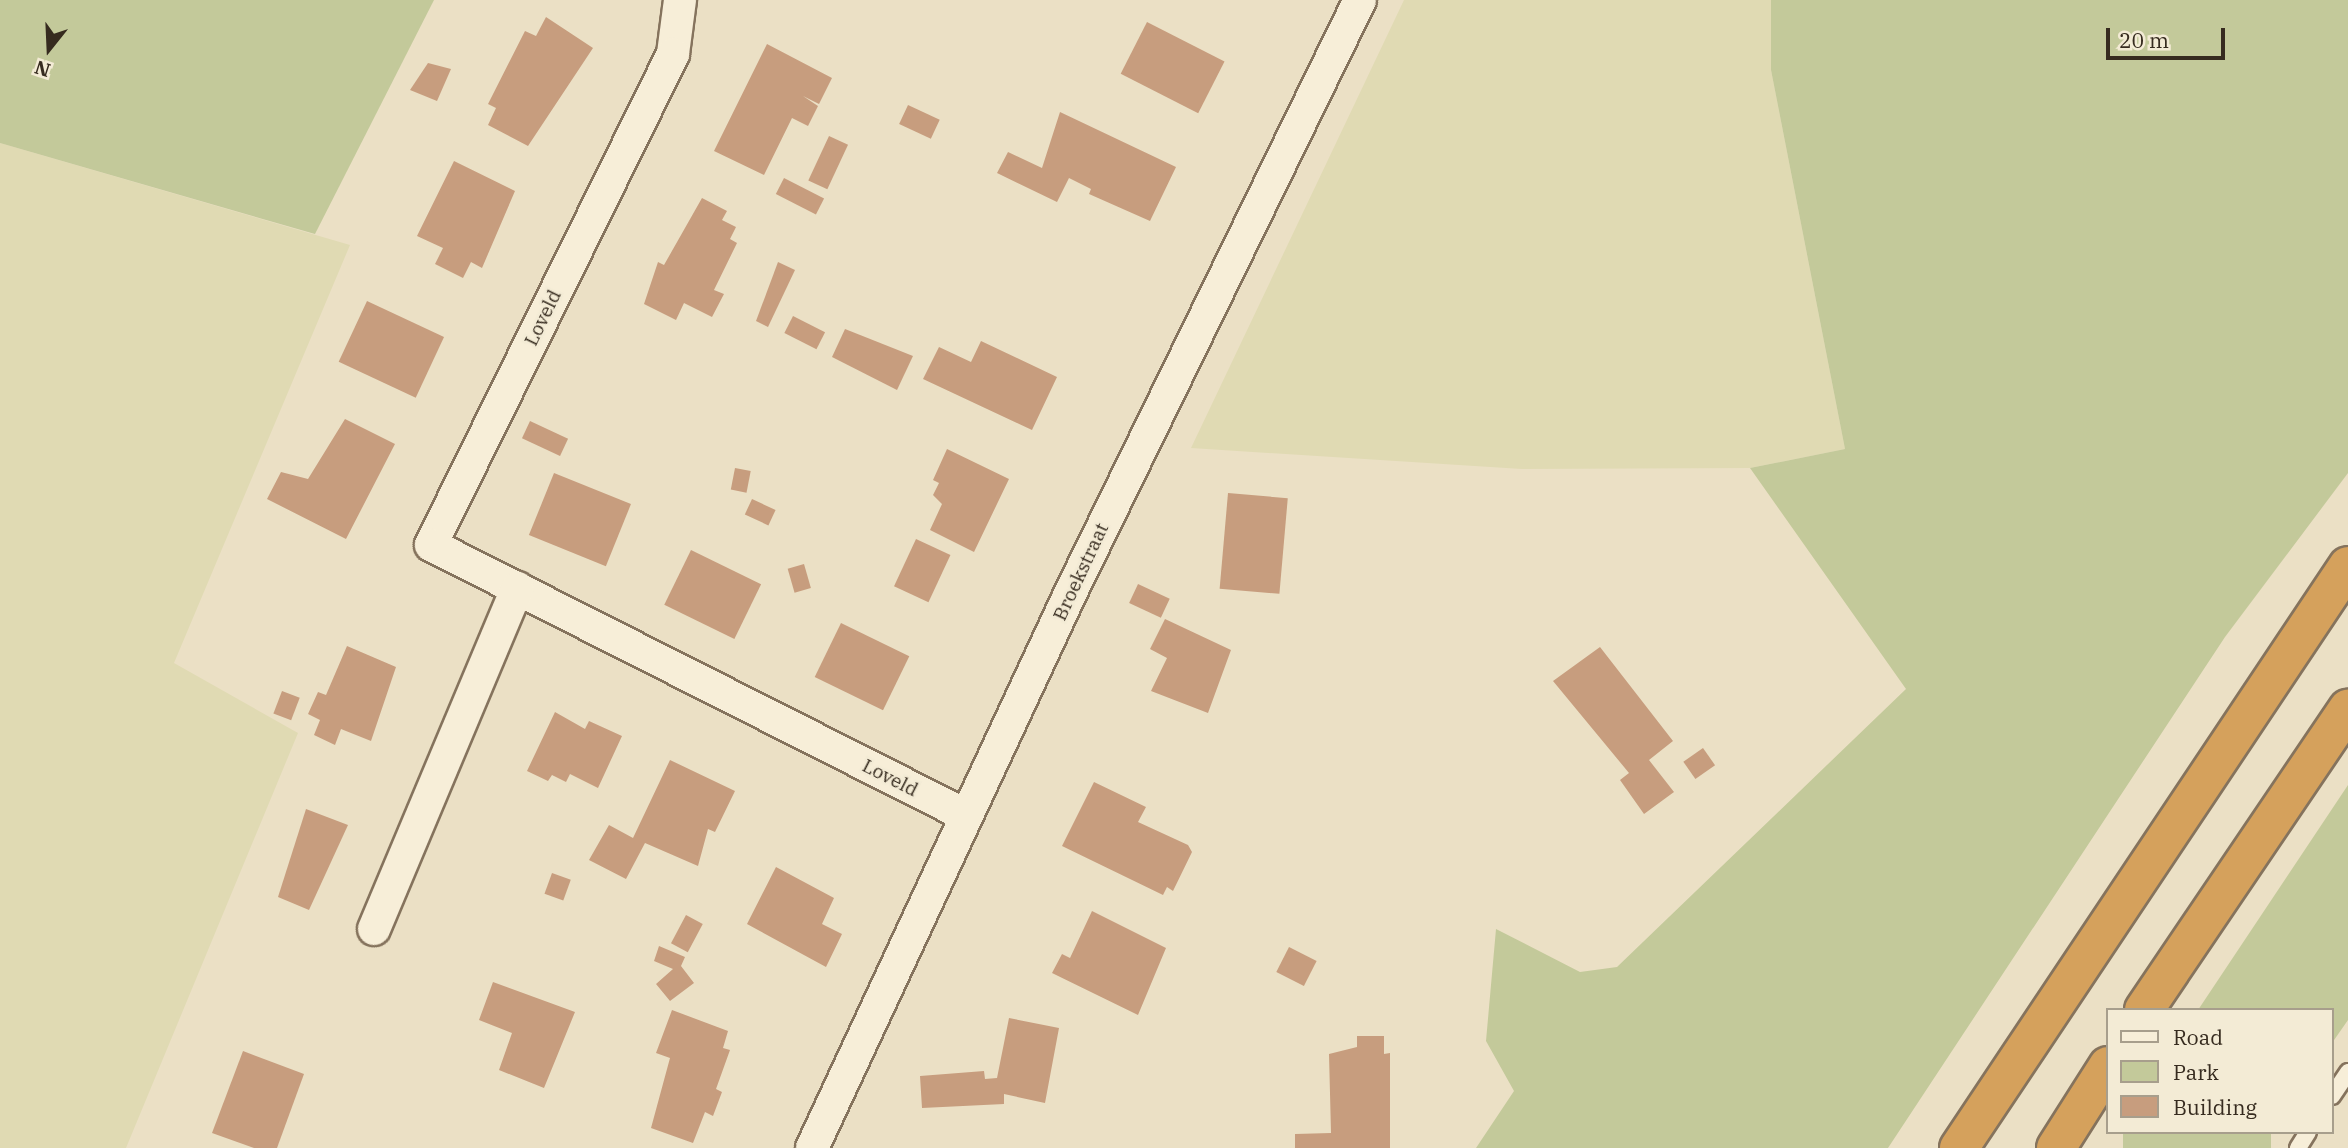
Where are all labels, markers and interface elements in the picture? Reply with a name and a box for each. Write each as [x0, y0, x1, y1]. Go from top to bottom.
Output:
north arrow [14, 14, 84, 84]
scale bar [2110, 14, 2229, 58]
text: 20 m [2119, 26, 2169, 54]
text: N [32, 55, 53, 83]
street label: Loveld [520, 286, 566, 350]
street label: Broekstraat [1049, 520, 1113, 624]
street label: Loveld [858, 754, 922, 802]
legend [2106, 1008, 2334, 1134]
text: Road [2173, 1023, 2223, 1051]
text: Park [2173, 1058, 2219, 1086]
text: Building [2173, 1093, 2257, 1121]

